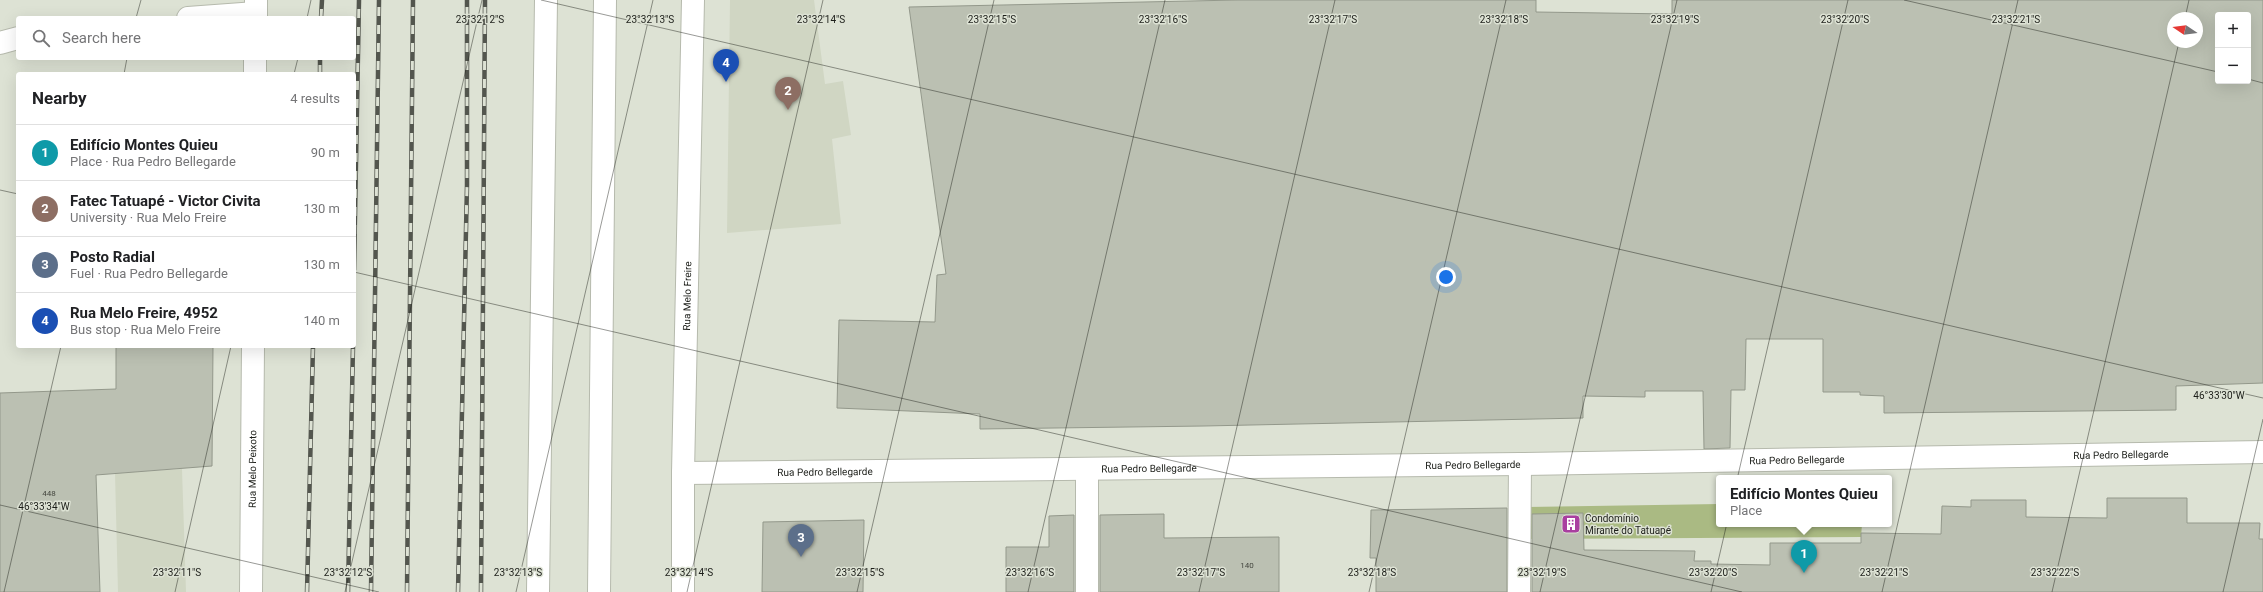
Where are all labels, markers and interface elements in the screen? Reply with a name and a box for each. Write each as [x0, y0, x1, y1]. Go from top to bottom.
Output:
north arrow [2167, 12, 2203, 48]
map controls [2215, 12, 2251, 84]
button: + [2215, 12, 2251, 48]
text: 23°32'12"S [456, 14, 504, 25]
text: 23°32'13"S [626, 14, 674, 25]
text: 23°32'14"S [797, 14, 845, 25]
text: 23°32'15"S [968, 14, 1016, 25]
text: 23°32'16"S [1139, 14, 1187, 25]
text: 23°32'17"S [1309, 14, 1357, 25]
text: 23°32'18"S [1480, 14, 1528, 25]
text: 23°32'19"S [1651, 14, 1699, 25]
text: 23°32'20"S [1821, 14, 1869, 25]
text: 23°32'21"S [1992, 14, 2040, 25]
search box [16, 16, 356, 60]
icon: search [30, 27, 52, 49]
text: Search here [62, 29, 141, 47]
button: − [2215, 48, 2251, 84]
pin: 4 [713, 49, 739, 82]
pin: 2 [775, 77, 801, 110]
text: Nearby [32, 88, 87, 108]
text: 4 results [290, 91, 340, 106]
text: Edifício Montes Quieu [70, 136, 218, 154]
text: 1 [41, 145, 49, 160]
text: 90 m [311, 145, 340, 160]
text: Place · Rua Pedro Bellegarde [70, 154, 236, 169]
text: Fatec Tatuapé - Victor Civita [70, 192, 261, 210]
text: 2 [41, 201, 49, 216]
text: 130 m [303, 201, 340, 216]
text: University · Rua Melo Freire [70, 210, 226, 225]
text: Posto Radial [70, 248, 155, 266]
text: 3 [41, 257, 49, 272]
text: 130 m [303, 257, 340, 272]
street label: Rua Melo Freire [681, 261, 693, 331]
text: Fuel · Rua Pedro Bellegarde [70, 266, 228, 281]
your location [1436, 267, 1456, 287]
text: Rua Melo Freire, 4952 [70, 304, 218, 322]
text: 4 [41, 313, 49, 328]
text: 140 m [303, 313, 340, 328]
text: Bus stop · Rua Melo Freire [70, 322, 221, 337]
text: 46°33'30"W [2193, 390, 2245, 401]
street label: Rua Melo Peixoto [247, 430, 258, 508]
street label: Rua Pedro Bellegarde [2073, 449, 2169, 461]
street label: Rua Pedro Bellegarde [1749, 454, 1845, 466]
street label: Rua Pedro Bellegarde [1425, 459, 1521, 471]
street label: Rua Pedro Bellegarde [1101, 462, 1197, 475]
street label: Rua Pedro Bellegarde [777, 466, 873, 478]
popup [1716, 475, 1892, 527]
text: Edifício Montes Quieu [1730, 485, 1878, 503]
house number: 448 [42, 489, 56, 498]
text: 46°33'34"W [18, 501, 70, 512]
text: Place [1730, 503, 1762, 518]
building icon: Condomínio Mirante do Tatuapé [1560, 513, 1582, 535]
place label: Condomínio Mirante do Tatuapé [1585, 513, 1671, 536]
pin: 3 [788, 524, 814, 557]
pin: 1 [1791, 540, 1817, 573]
house number: 140 [1240, 561, 1254, 570]
text: 23°32'11"S [153, 567, 201, 578]
text: 23°32'12"S [324, 567, 372, 578]
text: 23°32'13"S [494, 567, 542, 578]
text: 23°32'14"S [665, 567, 713, 578]
text: 23°32'15"S [836, 567, 884, 578]
text: 23°32'16"S [1006, 567, 1054, 578]
text: 23°32'17"S [1177, 567, 1225, 578]
text: 23°32'18"S [1348, 567, 1396, 578]
text: 23°32'19"S [1518, 567, 1566, 578]
text: 23°32'20"S [1689, 567, 1737, 578]
text: 23°32'21"S [1860, 567, 1908, 578]
text: 23°32'22"S [2031, 567, 2079, 578]

